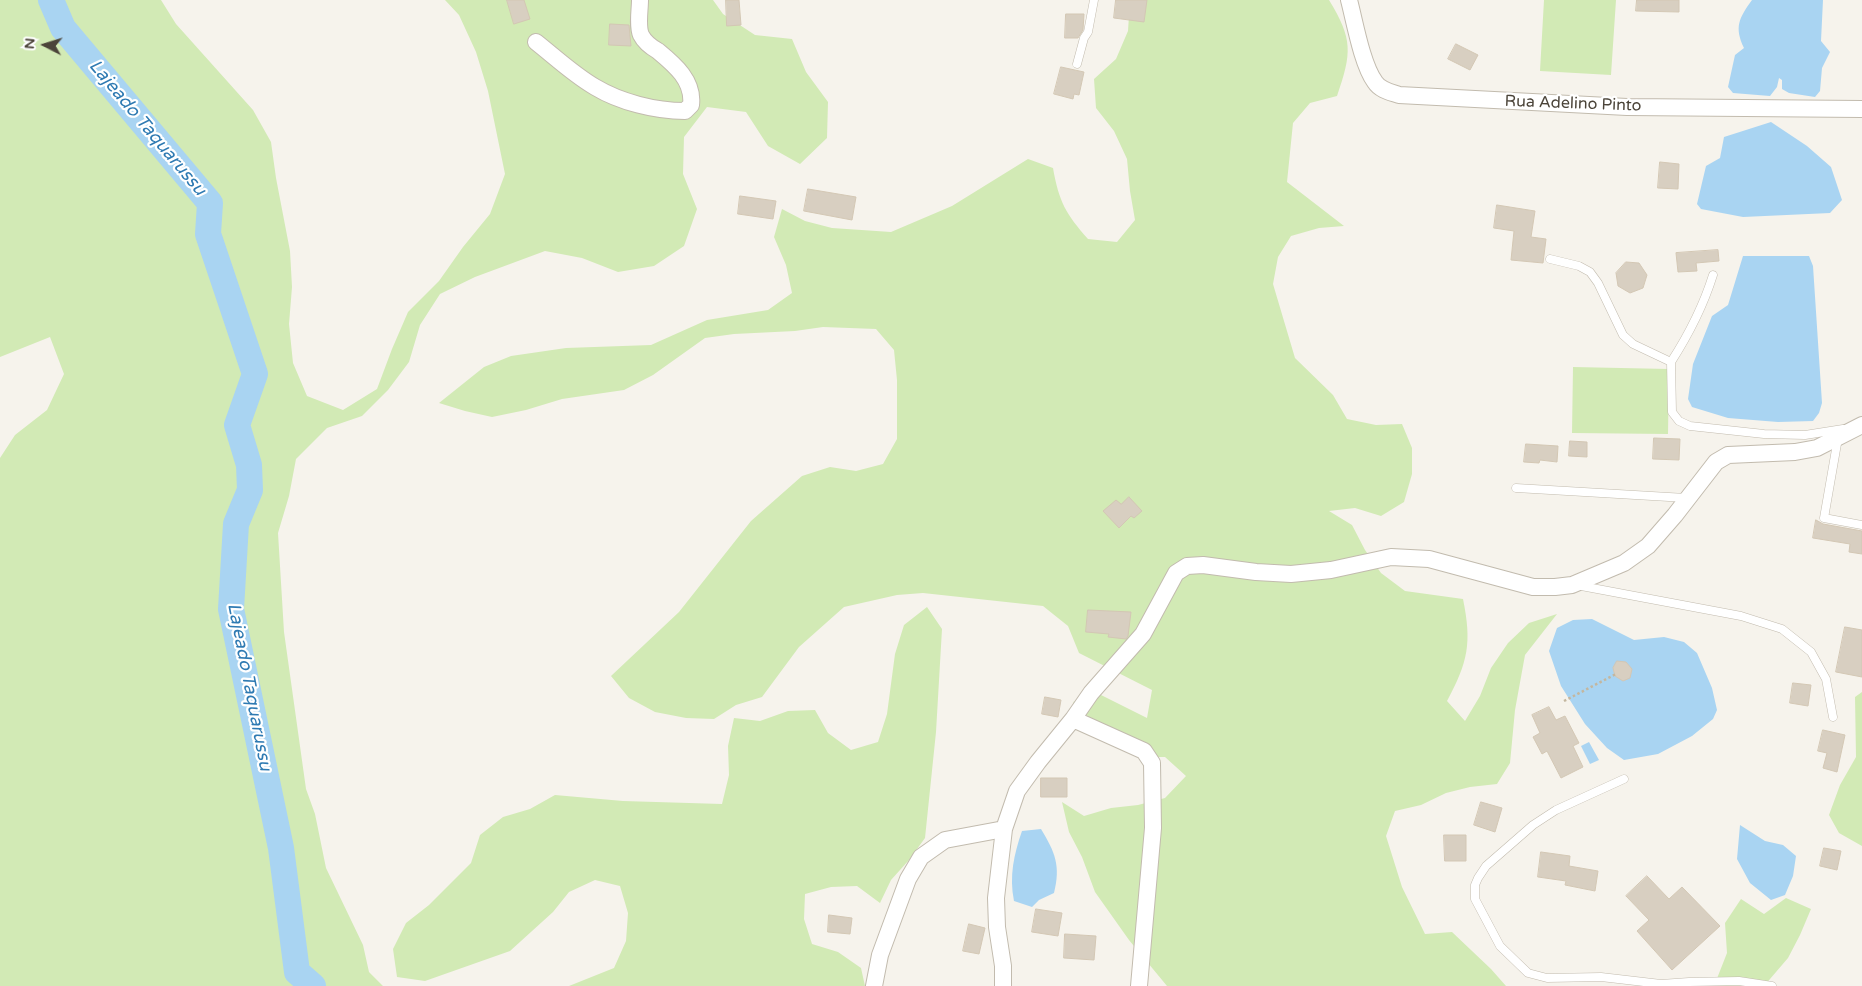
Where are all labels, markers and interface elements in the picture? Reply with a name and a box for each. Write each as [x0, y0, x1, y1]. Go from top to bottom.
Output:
north arrow [20, 20, 70, 70]
text: N [21, 37, 39, 50]
water label: Lajeado Taquarussu [84, 56, 210, 200]
street label: Rua Adelino Pinto [1504, 92, 1642, 116]
water label: Lajeado Taquarussu [222, 601, 276, 773]

